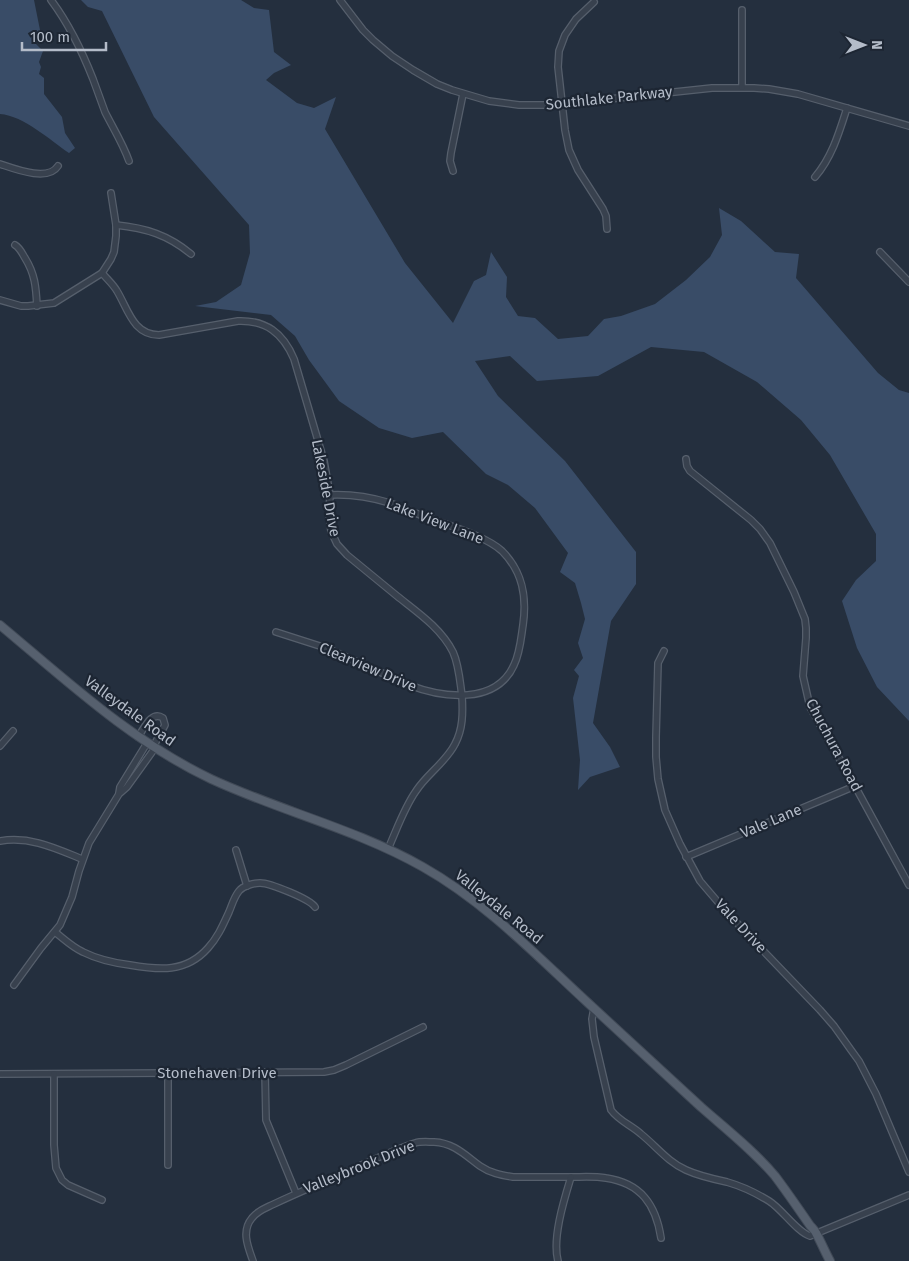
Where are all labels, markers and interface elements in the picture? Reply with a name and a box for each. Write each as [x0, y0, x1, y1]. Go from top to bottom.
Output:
scale bar [22, 20, 106, 52]
north arrow [839, 20, 889, 70]
text: 100 m [30, 28, 70, 46]
text: N [868, 40, 885, 50]
street label: Southlake Parkway [545, 82, 674, 114]
street label: Lakeside Drive [308, 438, 344, 538]
street label: Lake View Lane [384, 494, 486, 548]
street label: Clearview Drive [317, 638, 419, 696]
street label: Valleydale Road [81, 672, 179, 750]
street label: Chuchura Road [802, 696, 866, 794]
street label: Vale Lane [738, 800, 804, 842]
street label: Valleydale Road [451, 866, 547, 948]
street label: Vale Drive [711, 895, 771, 957]
street label: Stonehaven Drive [157, 1064, 277, 1082]
street label: Valleybrook Drive [301, 1136, 417, 1198]

